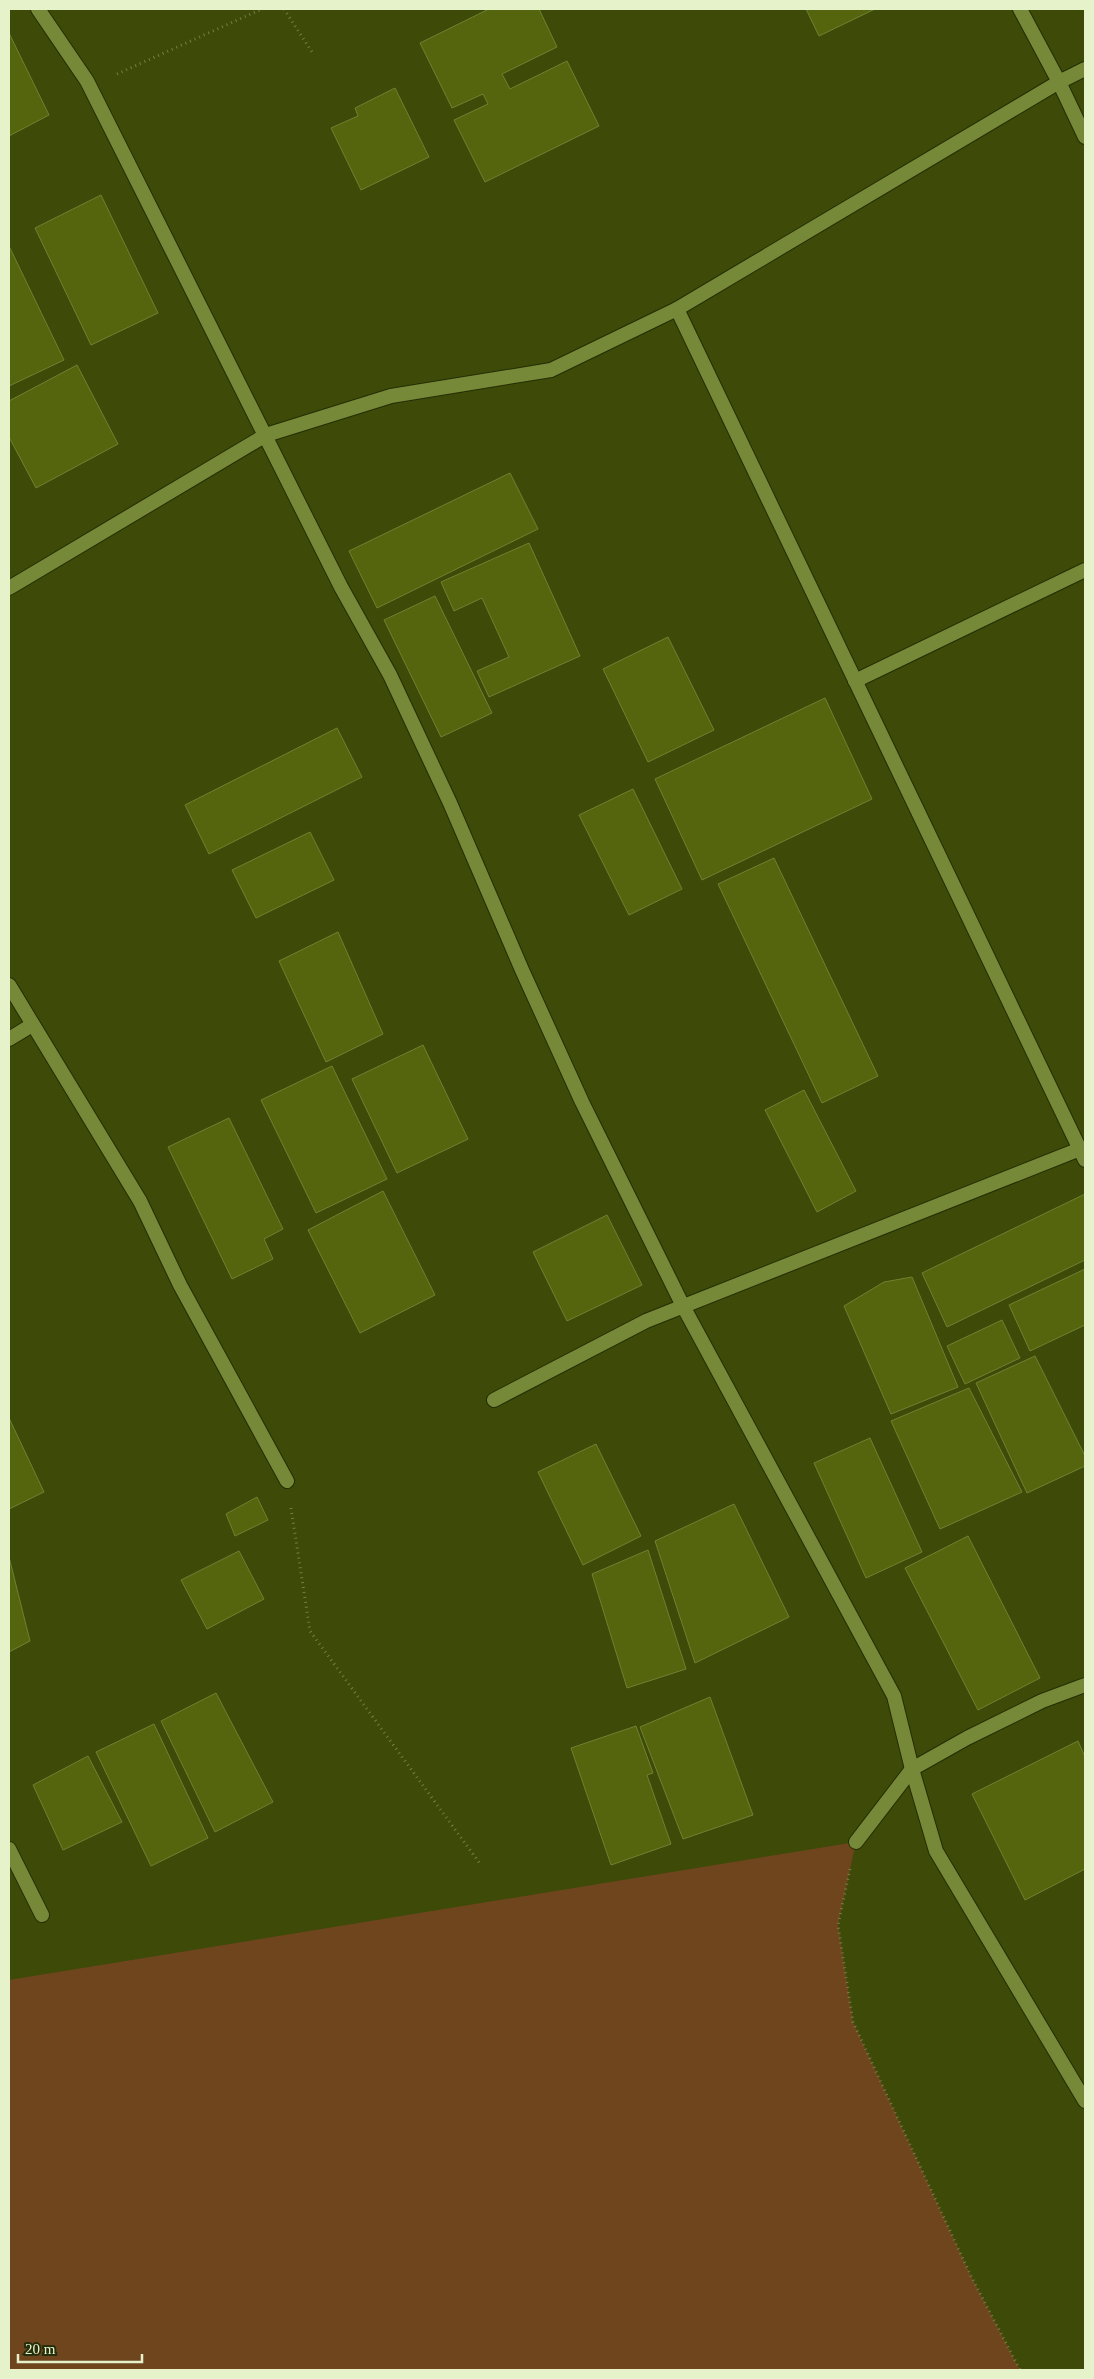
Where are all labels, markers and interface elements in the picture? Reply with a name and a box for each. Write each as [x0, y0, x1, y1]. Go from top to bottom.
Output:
scale bar [18, 2332, 141, 2364]
text: 20 m [25, 2341, 56, 2357]

